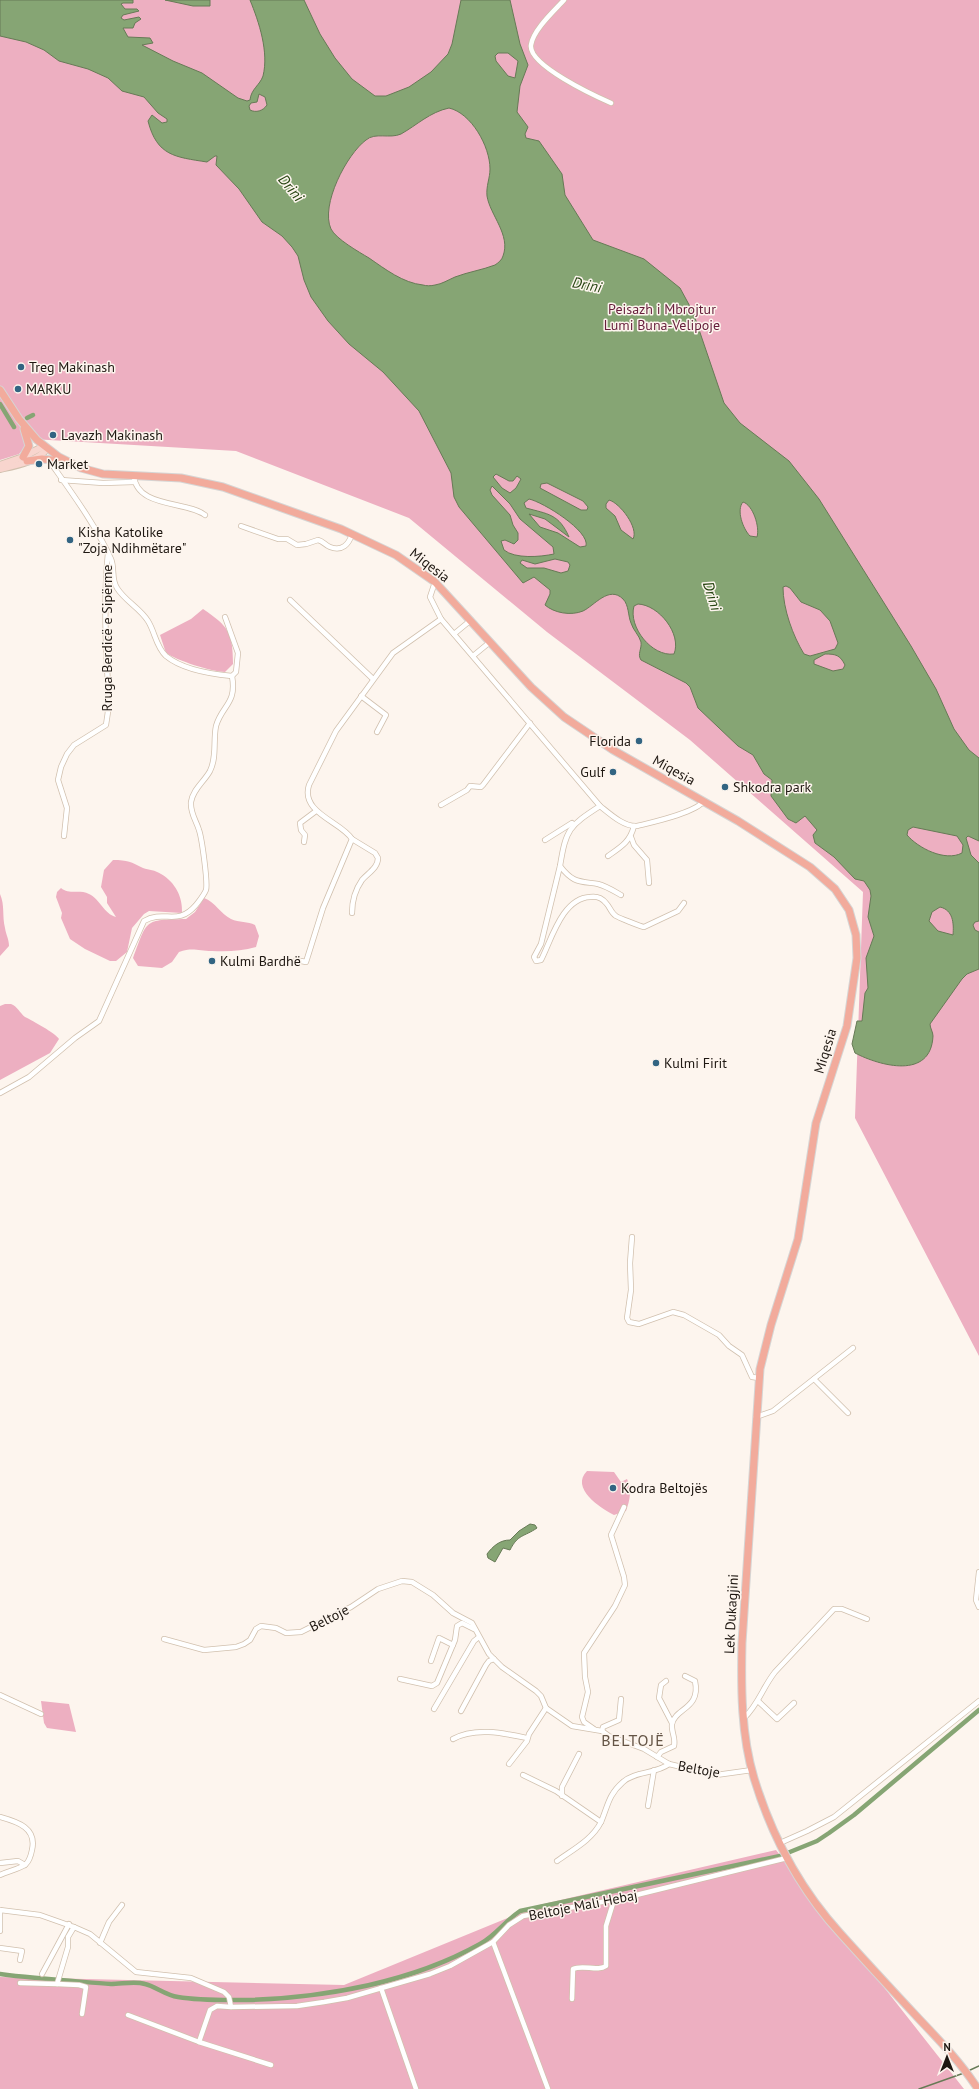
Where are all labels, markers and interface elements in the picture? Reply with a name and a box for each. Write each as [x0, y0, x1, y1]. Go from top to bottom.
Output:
water label: Drini [275, 170, 309, 206]
water label: Drini [571, 272, 605, 297]
park label: Peisazh i Mbrojtur Lumi Buna-Velipoje [604, 300, 720, 334]
place label: Treg Makinash [29, 358, 115, 376]
marker: Treg Makinash [16, 362, 26, 372]
place label: MARKU [26, 380, 71, 398]
marker: MARKU [13, 384, 23, 394]
place label: Lavazh Makinash [61, 426, 163, 444]
marker: Lavazh Makinash [48, 430, 58, 440]
place label: Market [47, 455, 88, 473]
marker: Market [34, 459, 44, 469]
place label: Kisha Katolike "Zoja Ndihmëtare" [78, 523, 186, 557]
marker: Kisha Katolike "Zoja Ndihmëtare" [65, 535, 75, 545]
street label: Miqesia [406, 544, 454, 586]
street label: Rruga Berdicë e Sipërme [98, 565, 116, 711]
water label: Drini [699, 579, 726, 614]
place label: Florida [589, 732, 631, 750]
marker: Florida [634, 736, 644, 746]
street label: Miqesia [649, 751, 699, 789]
place label: Gulf [580, 763, 606, 781]
marker: Gulf [608, 767, 618, 777]
place label: Shkodra park [733, 778, 811, 796]
marker: Shkodra park [720, 782, 730, 792]
place label: Kulmi Bardhë [220, 952, 301, 970]
marker: Kulmi Bardhë [207, 956, 217, 966]
street label: Miqesia [810, 1026, 840, 1076]
place label: Kulmi Firit [664, 1054, 727, 1072]
marker: Kulmi Firit [651, 1058, 661, 1068]
place label: Kodra Beltojës [621, 1479, 708, 1497]
marker: Kodra Beltojës [608, 1483, 618, 1493]
street label: Lek Dukagjini [720, 1573, 742, 1655]
street label: Beltoje [306, 1600, 352, 1636]
district label: BELTOJË [601, 1730, 665, 1750]
street label: Beltoje [677, 1756, 721, 1782]
street label: Beltoje Mali Hebaj [527, 1886, 639, 1924]
north arrow [927, 2037, 967, 2077]
text: N [943, 2040, 951, 2054]

